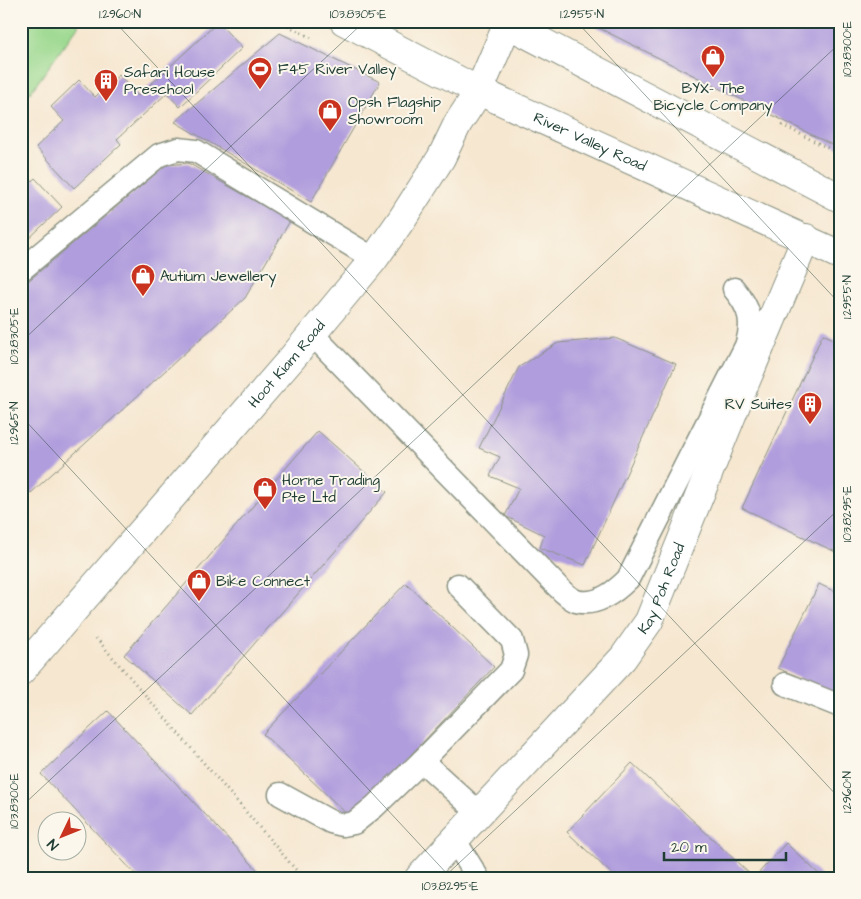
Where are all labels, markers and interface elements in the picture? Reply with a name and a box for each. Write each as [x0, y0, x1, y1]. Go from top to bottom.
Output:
text: 1.2960°N [99, 6, 142, 23]
text: 103.8305°E [330, 6, 386, 23]
text: 1.2955°N [560, 6, 605, 23]
text: 103.8300°E [839, 21, 856, 77]
shop icon: BYX- The Bicycle Company [700, 44, 726, 78]
sports icon: F45 River Valley [247, 56, 273, 90]
place label: F45 River Valley [278, 59, 396, 81]
place label: Safari House Preschool [124, 62, 215, 100]
building icon: Safari House Preschool [93, 68, 119, 102]
place label: BYX- The Bicycle Company [653, 78, 773, 117]
place label: Opsh Flagship Showroom [348, 92, 441, 130]
shop icon: Opsh Flagship Showroom [317, 98, 343, 132]
street label: River Valley Road [530, 107, 650, 176]
shop icon: Autium Jewellery [130, 263, 156, 297]
place label: Autium Jewellery [160, 266, 277, 288]
text: 1.2955°N [839, 274, 856, 319]
text: 103.8305°E [6, 308, 23, 364]
street label: Hoot Kiam Road [243, 315, 330, 412]
building icon: RV Suites [797, 391, 823, 425]
place label: RV Suites [725, 394, 792, 415]
text: 1.2965°N [6, 401, 23, 445]
place label: Horne Trading Pte Ltd [282, 470, 380, 508]
shop icon: Horne Trading Pte Ltd [252, 476, 278, 510]
text: 103.8295°E [839, 486, 856, 542]
street label: Kay Poh Road [633, 540, 690, 638]
shop icon: Bike Connect [186, 568, 212, 602]
place label: Bike Connect [216, 571, 310, 592]
text: 1.2960°N [839, 770, 856, 813]
text: 103.8300°E [6, 773, 23, 829]
north arrow [38, 812, 88, 862]
scale bar [664, 829, 786, 861]
text: N [43, 834, 64, 854]
text: 20 m [671, 837, 707, 858]
text: 103.8295°E [422, 878, 478, 895]

